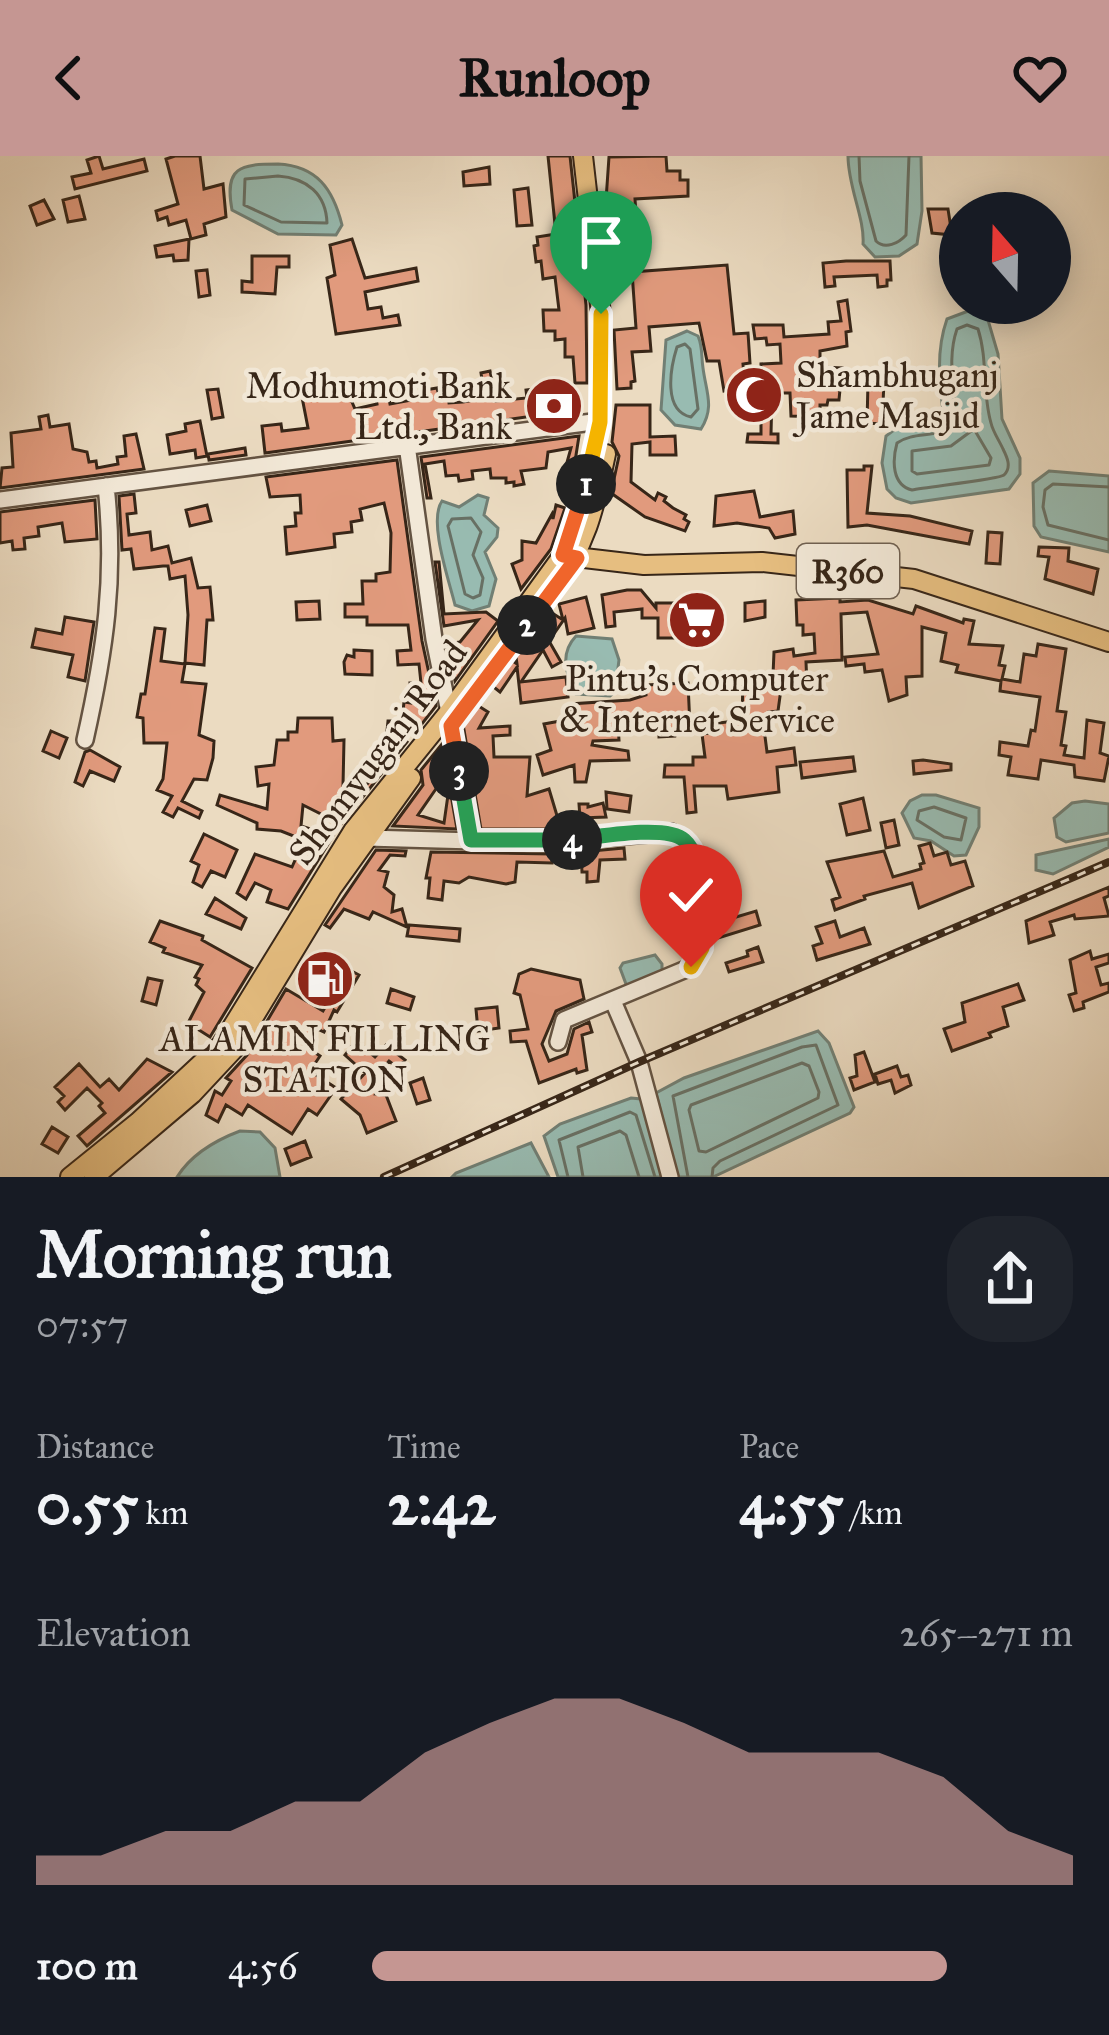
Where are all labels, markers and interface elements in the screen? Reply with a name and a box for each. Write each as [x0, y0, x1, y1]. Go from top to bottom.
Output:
icon: back [36, 45, 102, 111]
text: Runloop [458, 45, 651, 111]
icon: heart [1007, 45, 1073, 111]
pin [550, 191, 652, 314]
north arrow [939, 192, 1071, 324]
map controls [939, 192, 1071, 324]
icon: arrive [568, 209, 634, 275]
place label: Shambhuganj Jame Masjid [792, 353, 999, 438]
place label: Modhumoti Bank Ltd., Bank [246, 364, 512, 449]
mosque icon: Shambhuganj Jame Masjid [723, 364, 785, 426]
bank icon: Modhumoti Bank Ltd., Bank [523, 375, 585, 437]
pin: 1 [556, 454, 616, 514]
text: 1 [579, 464, 593, 504]
road number: R360 [797, 544, 899, 598]
supermarket icon: Pintu's Computer & Internet Service [666, 589, 728, 651]
pin: 2 [497, 595, 557, 655]
text: 2 [519, 605, 535, 645]
street label: Shomvuganj Road [279, 632, 477, 874]
place label: Pintu's Computer & Internet Service [559, 657, 835, 742]
pin: 3 [429, 741, 489, 801]
text: 3 [452, 751, 466, 791]
pin: 4 [542, 810, 602, 870]
text: 4 [563, 820, 581, 860]
pin [640, 844, 742, 967]
icon: check [658, 862, 724, 928]
fuel station icon: ALAMIN FILLING STATION [294, 948, 356, 1010]
place label: ALAMIN FILLING STATION [157, 1017, 491, 1102]
text: Morning run [36, 1214, 392, 1295]
button: share [947, 1216, 1073, 1342]
text: 07:57 [36, 1300, 128, 1348]
text: Distance [36, 1427, 154, 1467]
text: Time [388, 1427, 461, 1467]
text: Pace [739, 1427, 799, 1467]
text: 0.55 [36, 1467, 138, 1540]
text: 2:42 [388, 1467, 495, 1540]
text: 4:55 [739, 1467, 844, 1540]
text: km [138, 1493, 189, 1533]
text: /km [844, 1493, 903, 1533]
text: Elevation [36, 1609, 191, 1657]
text: 265–271 m [900, 1609, 1073, 1657]
text: 100 m [36, 1942, 138, 1990]
text: 4:56 [228, 1942, 298, 1990]

